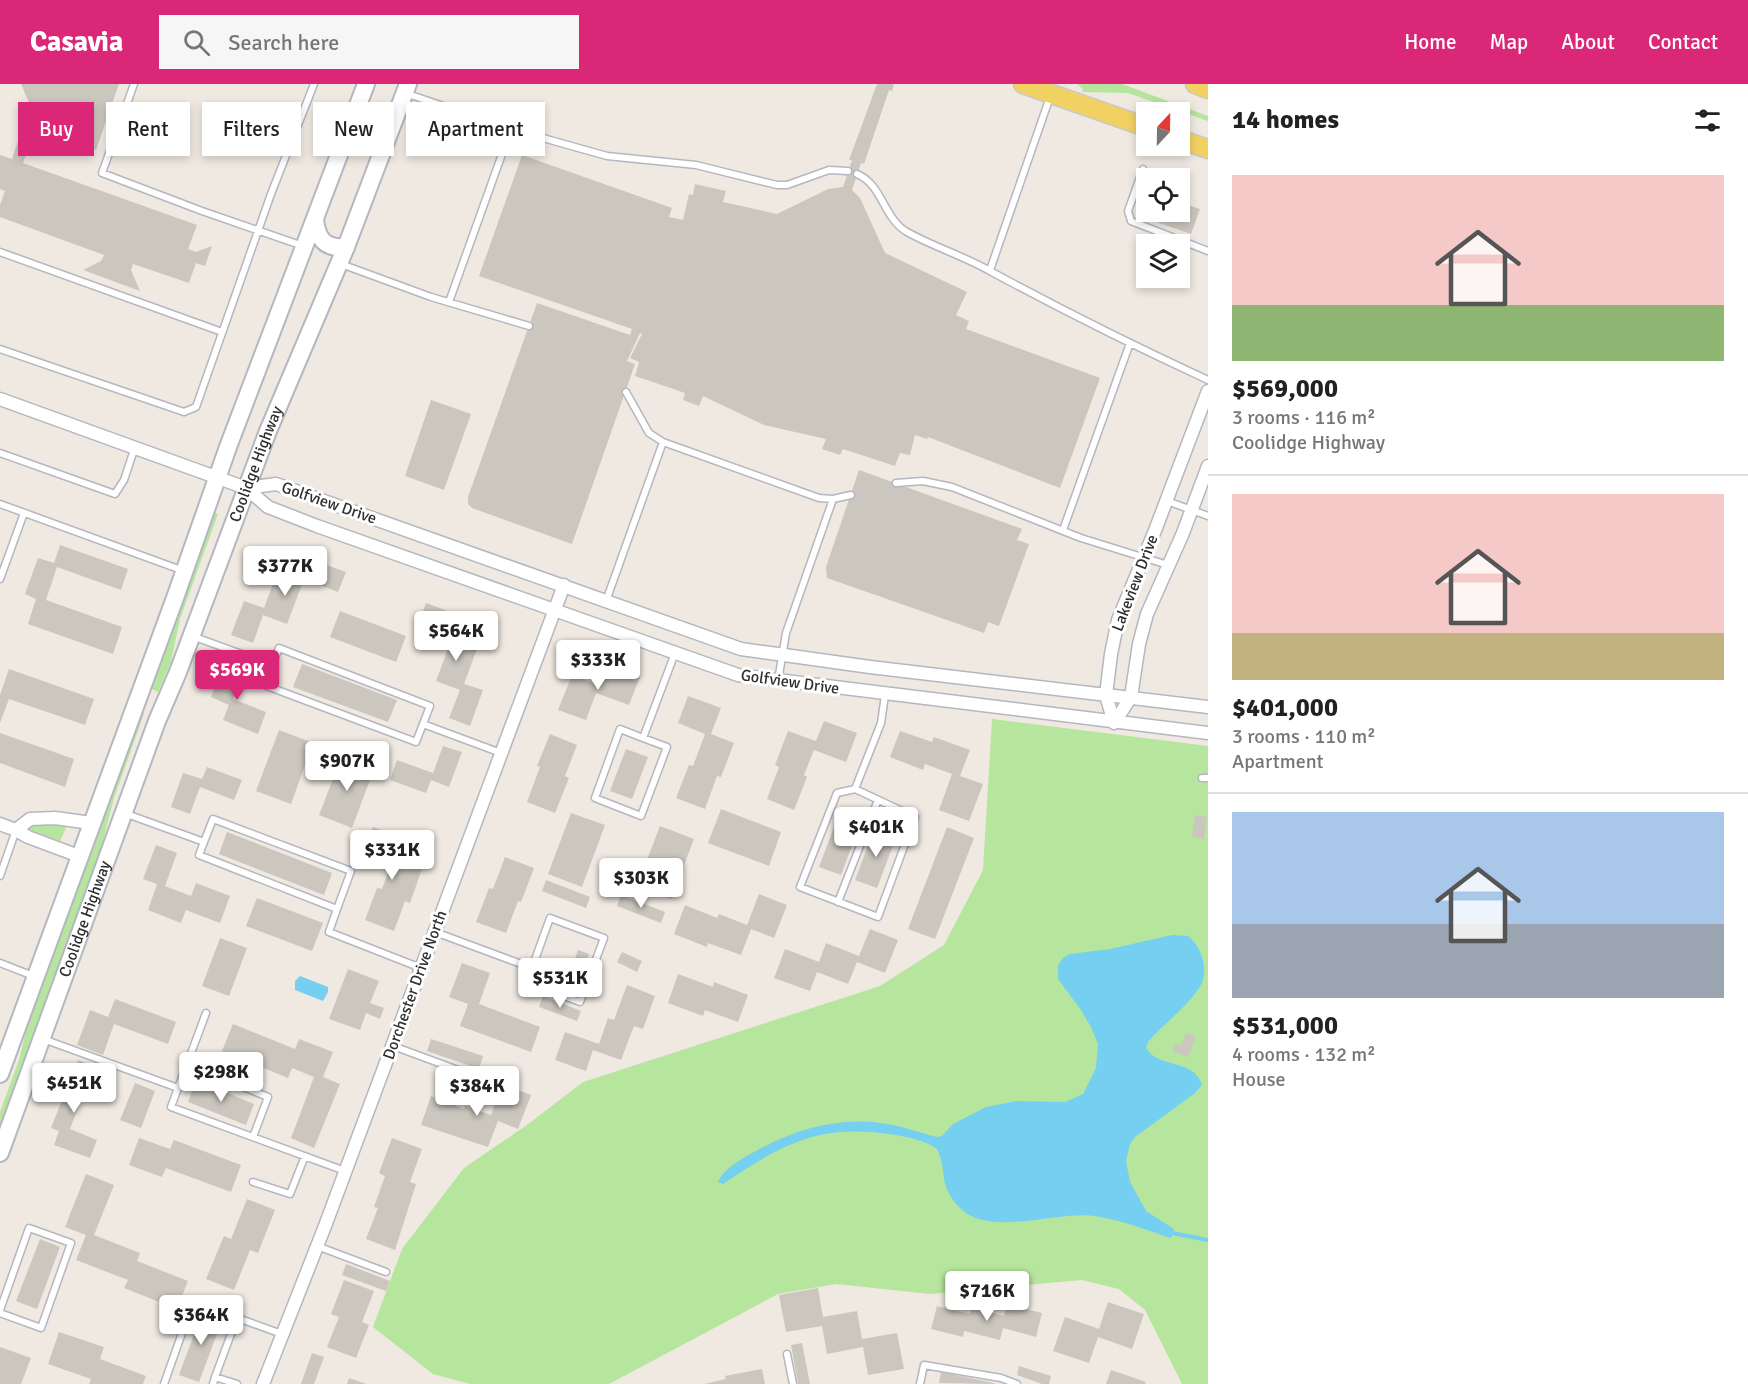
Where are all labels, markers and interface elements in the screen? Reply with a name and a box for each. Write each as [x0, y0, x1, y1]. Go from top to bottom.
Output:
search box [159, 15, 579, 69]
text: Casavia [30, 25, 123, 59]
icon: search [180, 26, 213, 59]
text: Search here [228, 29, 339, 56]
text: Home [1404, 29, 1457, 55]
text: Map [1490, 29, 1528, 55]
text: About [1561, 29, 1615, 55]
text: Contact [1648, 29, 1718, 55]
chip: Buy [18, 102, 94, 156]
chip: Rent [106, 102, 190, 156]
chip: Filters [202, 102, 301, 156]
chip: New [313, 102, 394, 156]
chip: Apartment [406, 102, 545, 156]
north arrow [1136, 102, 1190, 156]
map controls [1136, 102, 1190, 288]
text: 14 homes [1232, 104, 1339, 136]
icon: filters [1691, 104, 1724, 137]
button: locate [1136, 168, 1190, 222]
icon: home [1424, 214, 1532, 322]
button: layers [1136, 234, 1190, 288]
text: $569,000 [1232, 373, 1338, 405]
street label: Coolidge Highway [225, 403, 288, 525]
text: 3 rooms · 116 m² [1232, 405, 1376, 430]
text: Coolidge Highway [1232, 430, 1385, 455]
street label: Golfview Drive [279, 477, 379, 529]
street label: Lakeview Drive [1107, 532, 1163, 634]
icon: home [1424, 533, 1532, 641]
pin: $377K [243, 546, 327, 597]
text: $377K [257, 553, 313, 578]
pin: $564K [414, 611, 498, 662]
text: $564K [428, 618, 484, 643]
pin: $333K [556, 640, 640, 691]
text: $333K [570, 647, 626, 672]
pin: $569K [195, 650, 279, 701]
text: $569K [209, 657, 265, 682]
street label: Golfview Drive [739, 665, 841, 699]
text: $401,000 [1232, 692, 1338, 724]
text: 3 rooms · 110 m² [1232, 724, 1376, 749]
pin: $907K [305, 741, 389, 792]
text: $907K [319, 748, 375, 773]
text: Apartment [1232, 749, 1324, 774]
pin: $401K [834, 807, 918, 858]
text: $401K [848, 814, 904, 839]
pin: $331K [350, 830, 434, 881]
text: $331K [364, 837, 420, 862]
icon: home [1424, 851, 1532, 959]
street label: Coolidge Highway [55, 857, 116, 980]
pin: $303K [599, 858, 683, 909]
text: $303K [613, 865, 669, 890]
street label: Dorchester Drive North [379, 908, 451, 1062]
pin: $531K [518, 958, 602, 1009]
text: $531K [532, 965, 588, 990]
text: $531,000 [1232, 1010, 1338, 1042]
text: 4 rooms · 132 m² [1232, 1042, 1376, 1067]
pin: $298K [179, 1052, 263, 1103]
text: $298K [193, 1059, 249, 1084]
pin: $451K [32, 1063, 116, 1114]
pin: $384K [435, 1066, 519, 1117]
text: House [1232, 1067, 1286, 1092]
text: $451K [46, 1070, 102, 1095]
text: $384K [449, 1073, 505, 1098]
pin: $716K [945, 1271, 1029, 1322]
text: $716K [959, 1278, 1015, 1303]
pin: $364K [159, 1295, 243, 1346]
text: $364K [173, 1302, 229, 1327]

